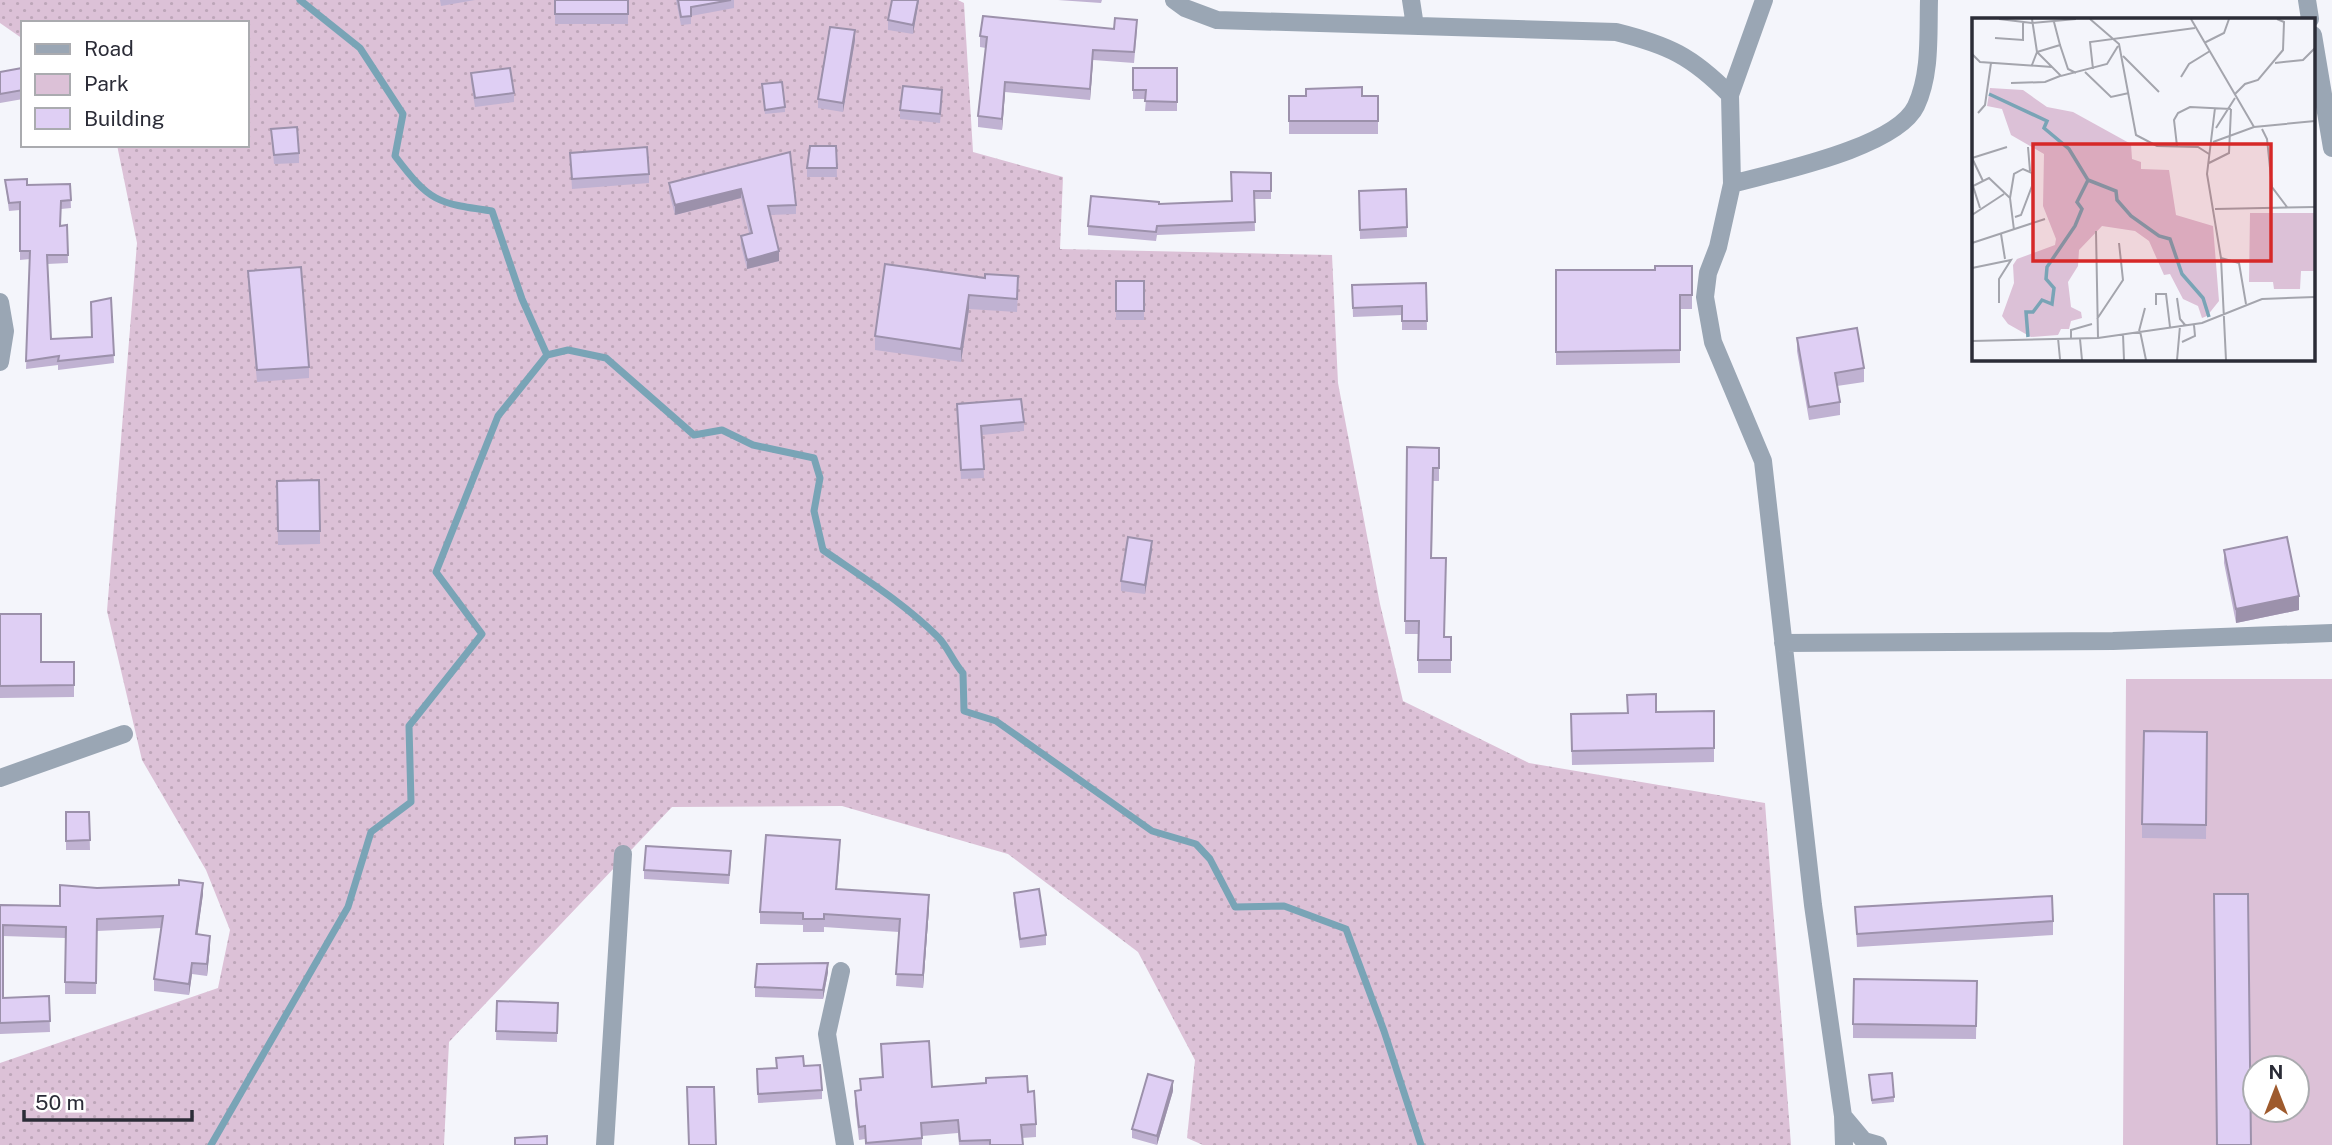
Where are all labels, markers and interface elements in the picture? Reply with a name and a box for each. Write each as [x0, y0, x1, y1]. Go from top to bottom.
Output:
inset map [1972, 18, 2314, 360]
legend [21, 21, 248, 147]
text: Road [84, 36, 134, 61]
text: Park [84, 71, 129, 96]
text: Building [84, 106, 165, 131]
north arrow [2241, 1054, 2311, 1124]
text: N [2269, 1061, 2283, 1083]
scale bar [24, 1078, 192, 1122]
text: 50 m [35, 1090, 85, 1115]

